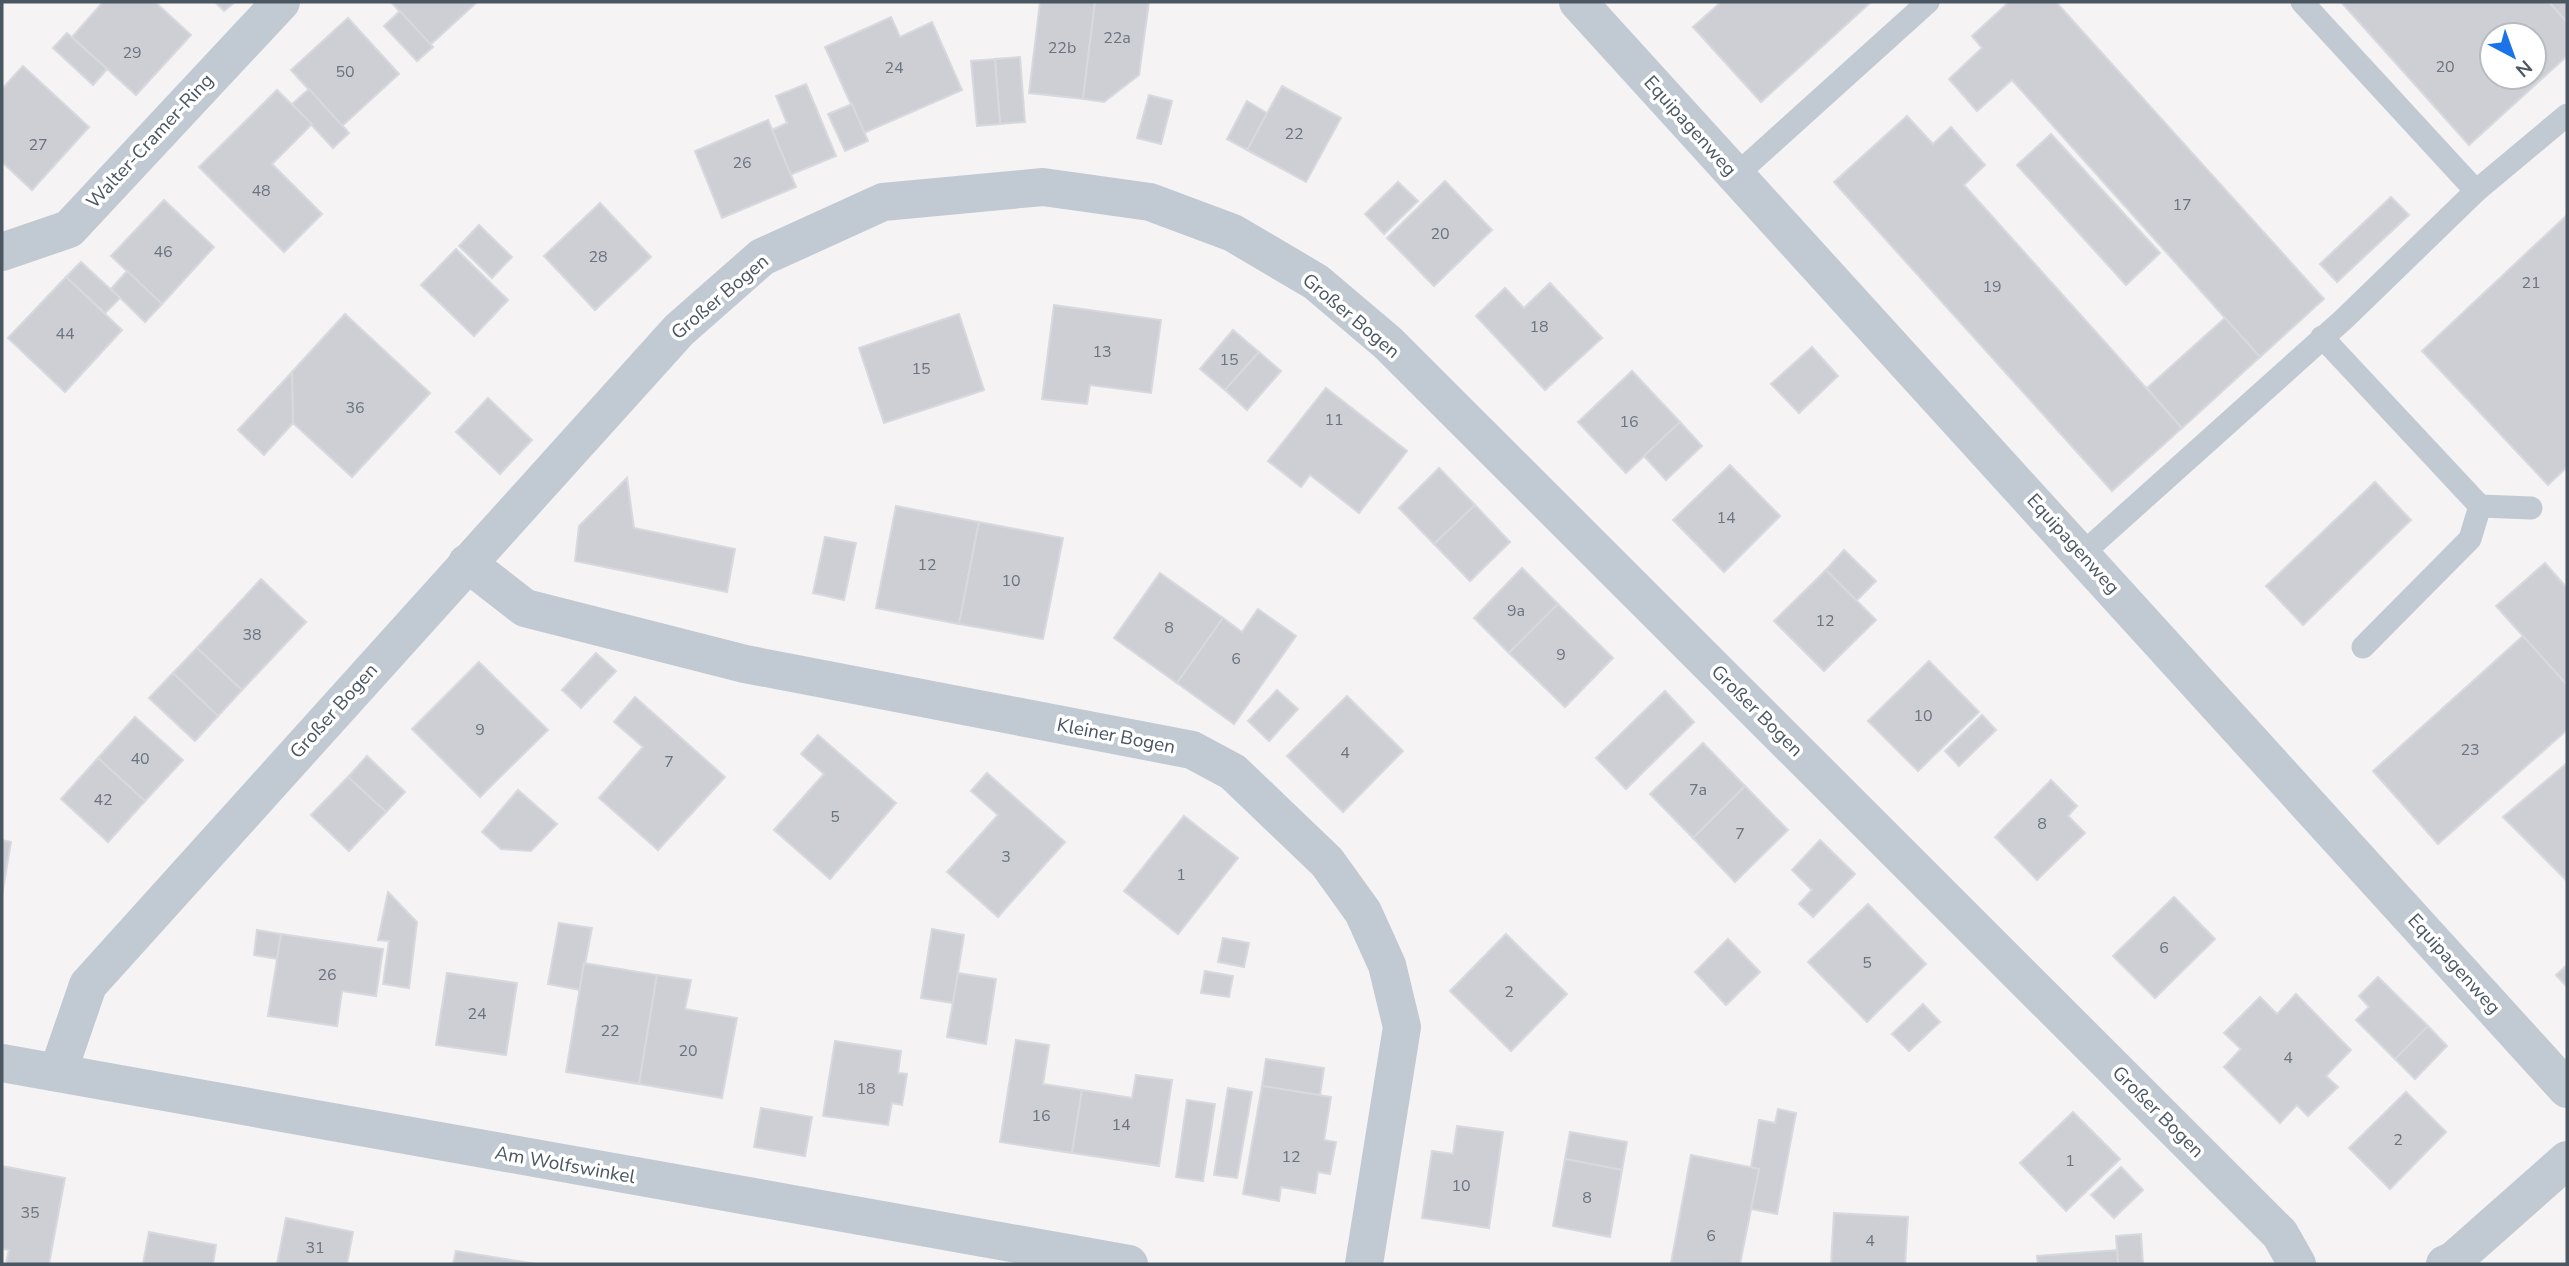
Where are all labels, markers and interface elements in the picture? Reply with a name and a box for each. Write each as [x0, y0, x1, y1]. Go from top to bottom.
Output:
north arrow [2478, 21, 2548, 91]
house number: 22a [1103, 27, 1131, 49]
house number: 22b [1048, 37, 1076, 59]
house number: 29 [122, 42, 142, 64]
text: N [2510, 54, 2537, 83]
house number: 20 [2435, 56, 2455, 78]
house number: 24 [884, 57, 904, 79]
house number: 50 [335, 61, 355, 83]
street label: Walter-Cramer-Ring [81, 68, 219, 214]
street label: Equipagenweg [1638, 70, 1742, 182]
house number: 22 [1284, 123, 1304, 145]
house number: 27 [28, 134, 48, 156]
house number: 26 [732, 152, 752, 174]
house number: 48 [251, 180, 271, 202]
house number: 17 [2172, 194, 2192, 216]
house number: 20 [1430, 223, 1450, 245]
house number: 46 [153, 241, 173, 263]
house number: 28 [588, 246, 608, 268]
street label: Großer Bogen [666, 248, 774, 346]
street label: Großer Bogen [1297, 267, 1405, 365]
house number: 21 [2521, 272, 2541, 294]
house number: 19 [1982, 276, 2002, 298]
house number: 18 [1529, 316, 1549, 338]
house number: 44 [55, 323, 75, 345]
house number: 13 [1092, 341, 1112, 363]
house number: 15 [1219, 349, 1239, 371]
house number: 15 [911, 358, 931, 380]
house number: 36 [345, 397, 365, 419]
house number: 11 [1324, 409, 1344, 431]
house number: 16 [1619, 411, 1639, 433]
street label: Equipagenweg [2021, 488, 2125, 600]
house number: 14 [1716, 507, 1736, 529]
house number: 12 [917, 554, 937, 576]
house number: 10 [1001, 570, 1021, 592]
house number: 9a [1507, 600, 1525, 622]
house number: 12 [1815, 610, 1835, 632]
house number: 8 [1164, 617, 1174, 639]
house number: 38 [242, 624, 262, 646]
house number: 9 [1556, 644, 1566, 666]
house number: 6 [1231, 648, 1241, 670]
street label: Großer Bogen [284, 658, 384, 764]
street label: Großer Bogen [1705, 659, 1809, 763]
house number: 10 [1913, 705, 1933, 727]
street label: Kleiner Bogen [1055, 712, 1177, 760]
house number: 9 [475, 719, 485, 741]
house number: 23 [2460, 739, 2480, 761]
house number: 4 [1340, 742, 1350, 764]
house number: 40 [130, 748, 150, 770]
house number: 7 [664, 751, 674, 773]
house number: 7a [1689, 779, 1707, 801]
house number: 42 [93, 789, 113, 811]
house number: 5 [830, 806, 840, 828]
house number: 8 [2037, 813, 2047, 835]
house number: 7 [1735, 823, 1745, 845]
house number: 3 [1001, 846, 1011, 868]
house number: 1 [1176, 864, 1186, 886]
street label: Equipagenweg [2402, 908, 2506, 1020]
house number: 6 [2159, 937, 2169, 959]
house number: 5 [1862, 952, 1872, 974]
house number: 26 [317, 964, 337, 986]
house number: 2 [1504, 981, 1514, 1003]
house number: 24 [467, 1003, 487, 1025]
house number: 22 [600, 1020, 620, 1042]
house number: 20 [678, 1040, 698, 1062]
house number: 4 [2283, 1047, 2293, 1069]
street label: Großer Bogen [2106, 1060, 2210, 1164]
house number: 18 [856, 1078, 876, 1100]
house number: 16 [1031, 1105, 1051, 1127]
house number: 14 [1111, 1114, 1131, 1136]
house number: 2 [2393, 1129, 2403, 1151]
street label: Am Wolfswinkel [493, 1140, 638, 1190]
house number: 12 [1281, 1146, 1301, 1168]
house number: 1 [2065, 1150, 2075, 1172]
house number: 10 [1451, 1175, 1471, 1197]
house number: 8 [1582, 1187, 1592, 1209]
house number: 35 [20, 1202, 40, 1224]
house number: 6 [1706, 1225, 1716, 1247]
house number: 4 [1865, 1230, 1875, 1252]
house number: 31 [305, 1237, 325, 1259]

